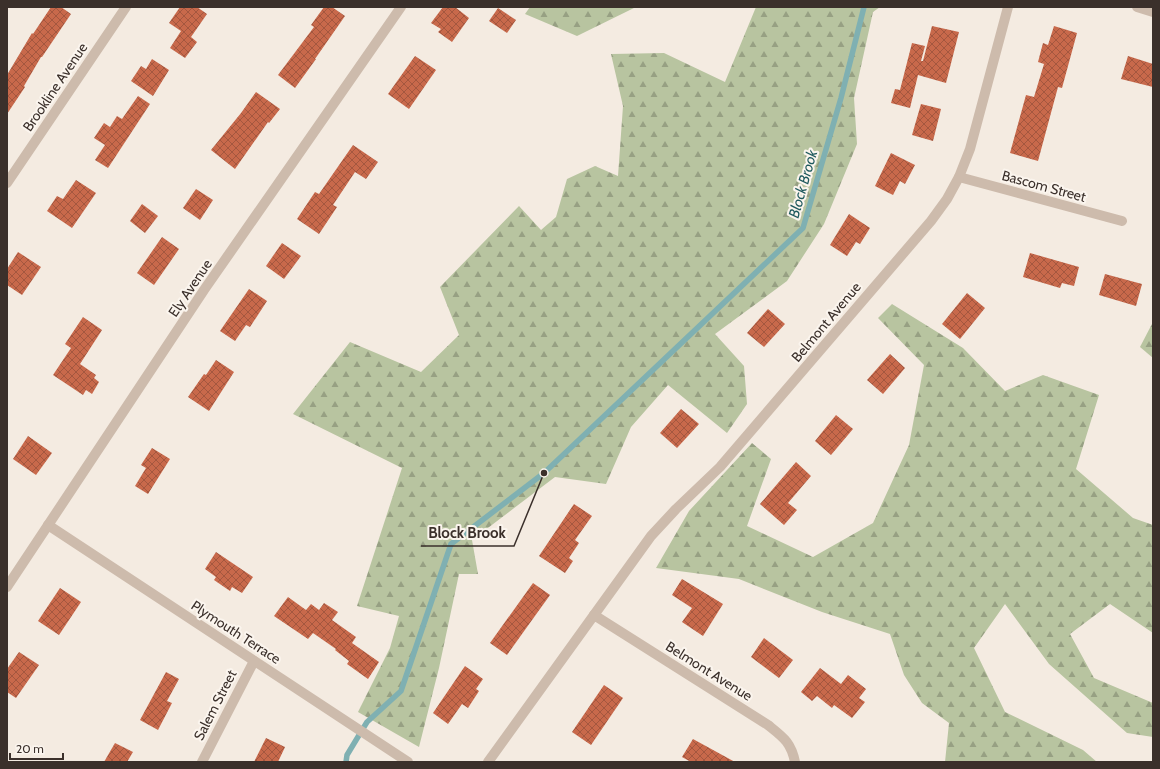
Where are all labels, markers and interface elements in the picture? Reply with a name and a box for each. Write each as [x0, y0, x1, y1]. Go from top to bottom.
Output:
street label: Brookline Avenue [19, 39, 91, 135]
water label: Block Brook [785, 147, 821, 220]
street label: Bascom Street [1000, 166, 1088, 206]
street label: Ely Avenue [164, 256, 216, 320]
street label: Belmont Avenue [787, 278, 865, 366]
callout: Block Brook [421, 519, 514, 546]
text: Block Brook [428, 524, 507, 542]
street label: Plymouth Terrace [188, 596, 284, 668]
street label: Belmont Avenue [662, 637, 756, 705]
street label: Salem Street [190, 666, 241, 743]
scale bar [10, 735, 63, 761]
text: 20 m [16, 741, 44, 756]

